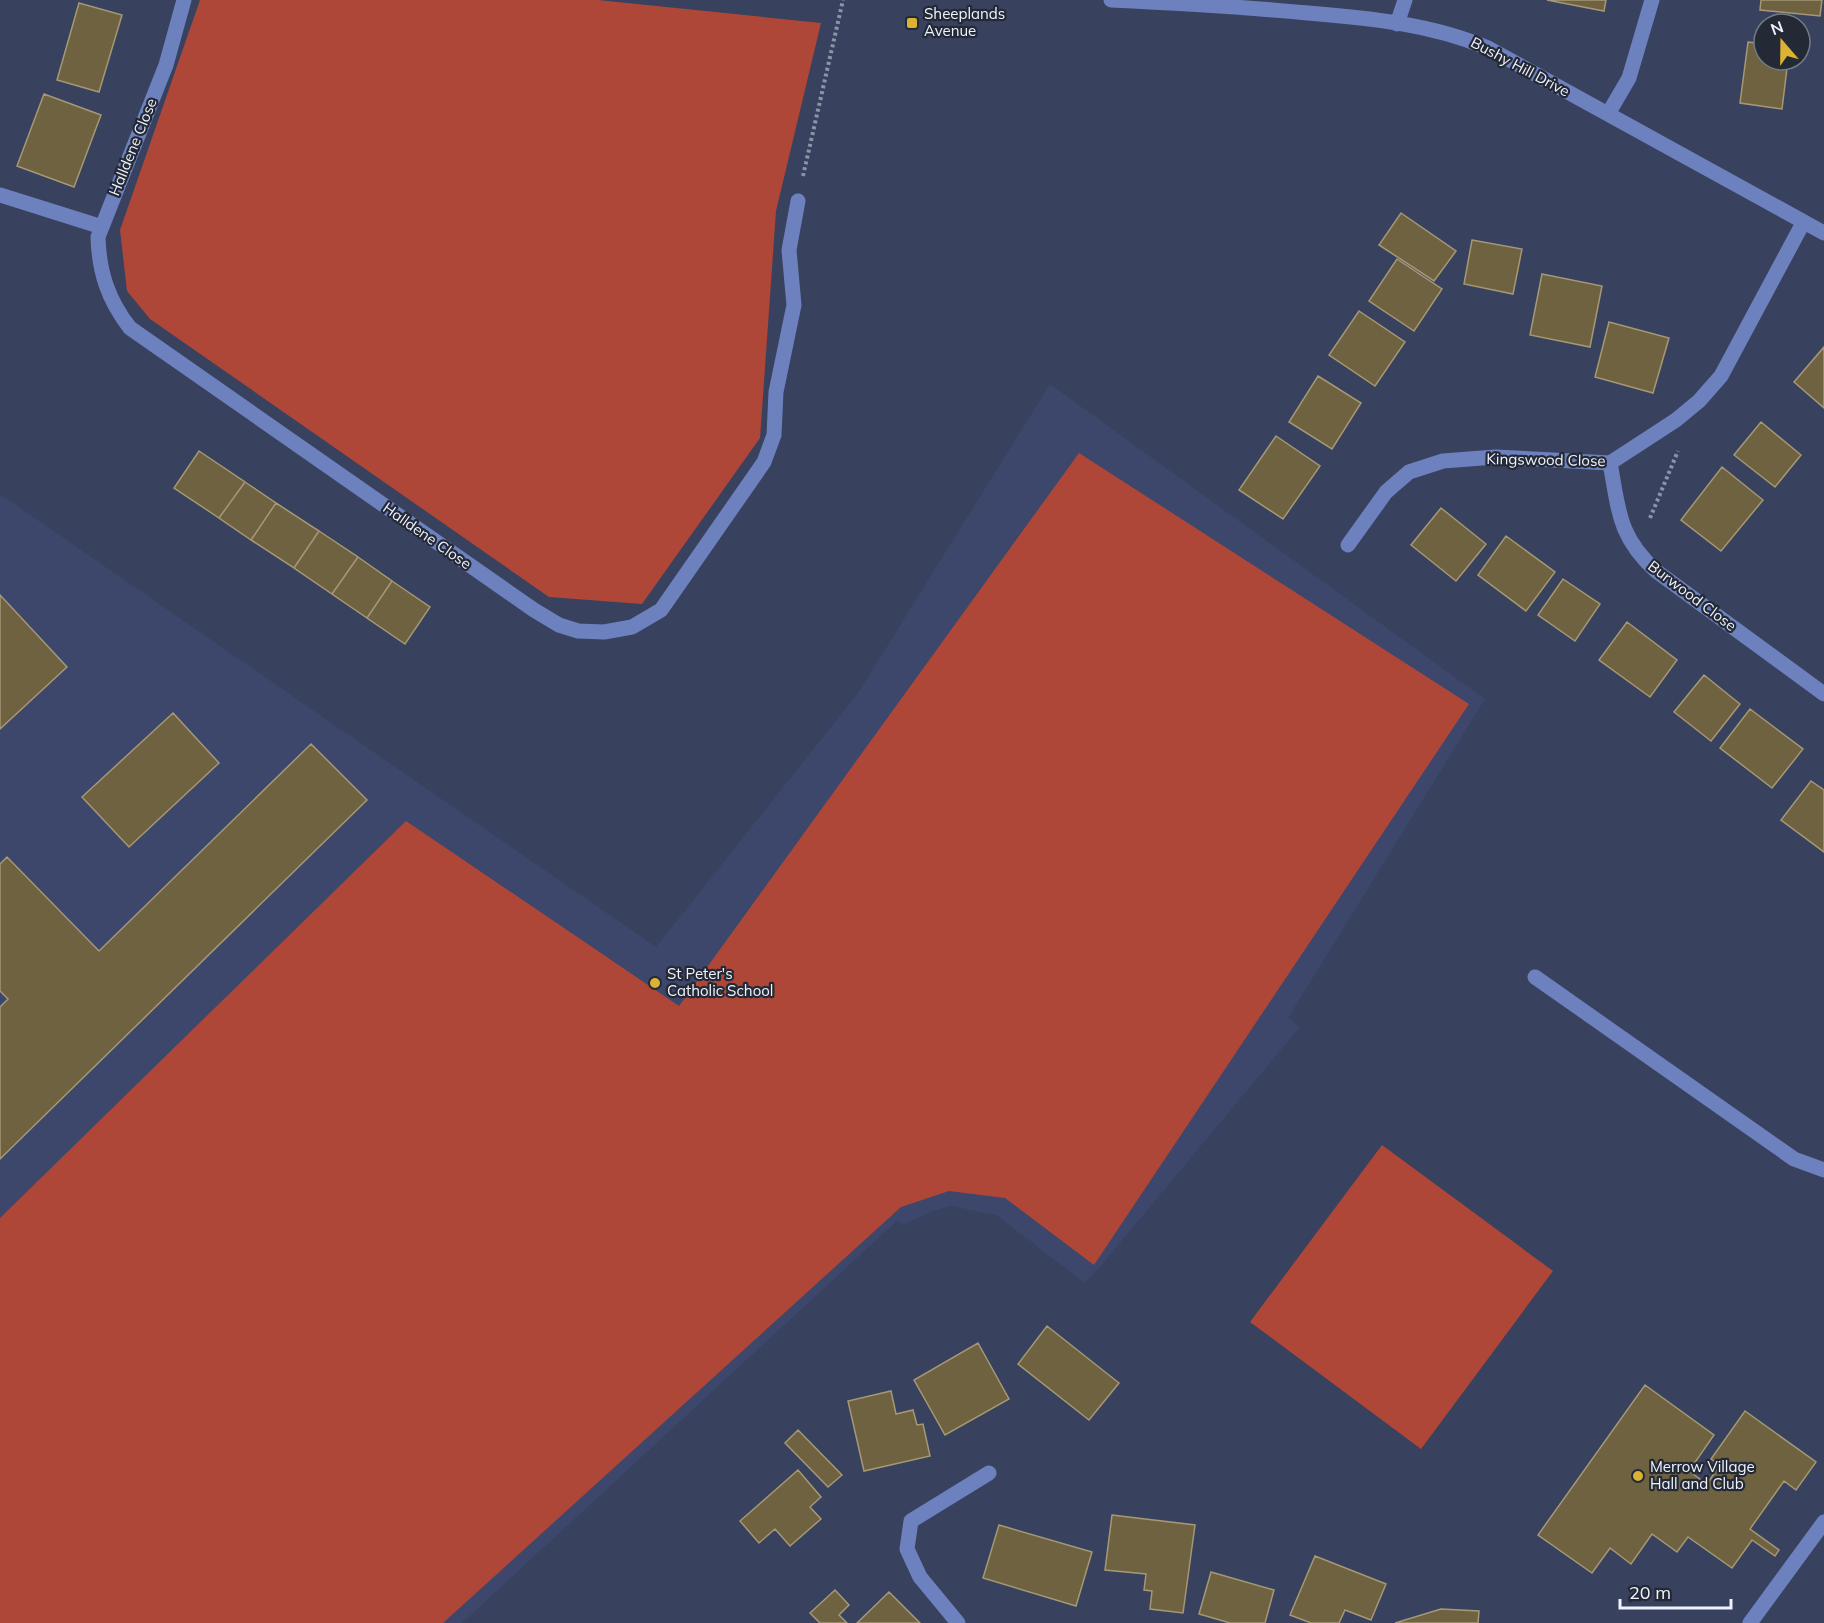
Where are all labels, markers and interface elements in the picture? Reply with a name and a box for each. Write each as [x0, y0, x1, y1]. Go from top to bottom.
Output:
place label: Sheeplands Avenue [924, 4, 1005, 40]
north arrow [1752, 12, 1812, 72]
marker: Sheeplands Avenue [905, 16, 919, 30]
text: N [1768, 16, 1786, 39]
street label: Bushy Hill Drive [1468, 33, 1573, 101]
street label: Halldene Close [104, 95, 161, 198]
street label: Kingswood Close [1486, 449, 1606, 470]
street label: Halldene Close [379, 498, 475, 573]
street label: Burwood Close [1644, 556, 1740, 635]
place label: St Peter's Catholic School [667, 964, 773, 1000]
marker: St Peter's Catholic School [648, 976, 662, 990]
place label: Merrow Village Hall and Club [1650, 1457, 1755, 1493]
marker: Merrow Village Hall and Club [1631, 1469, 1645, 1483]
scale bar [1620, 1572, 1731, 1610]
text: 20 m [1629, 1581, 1671, 1604]

